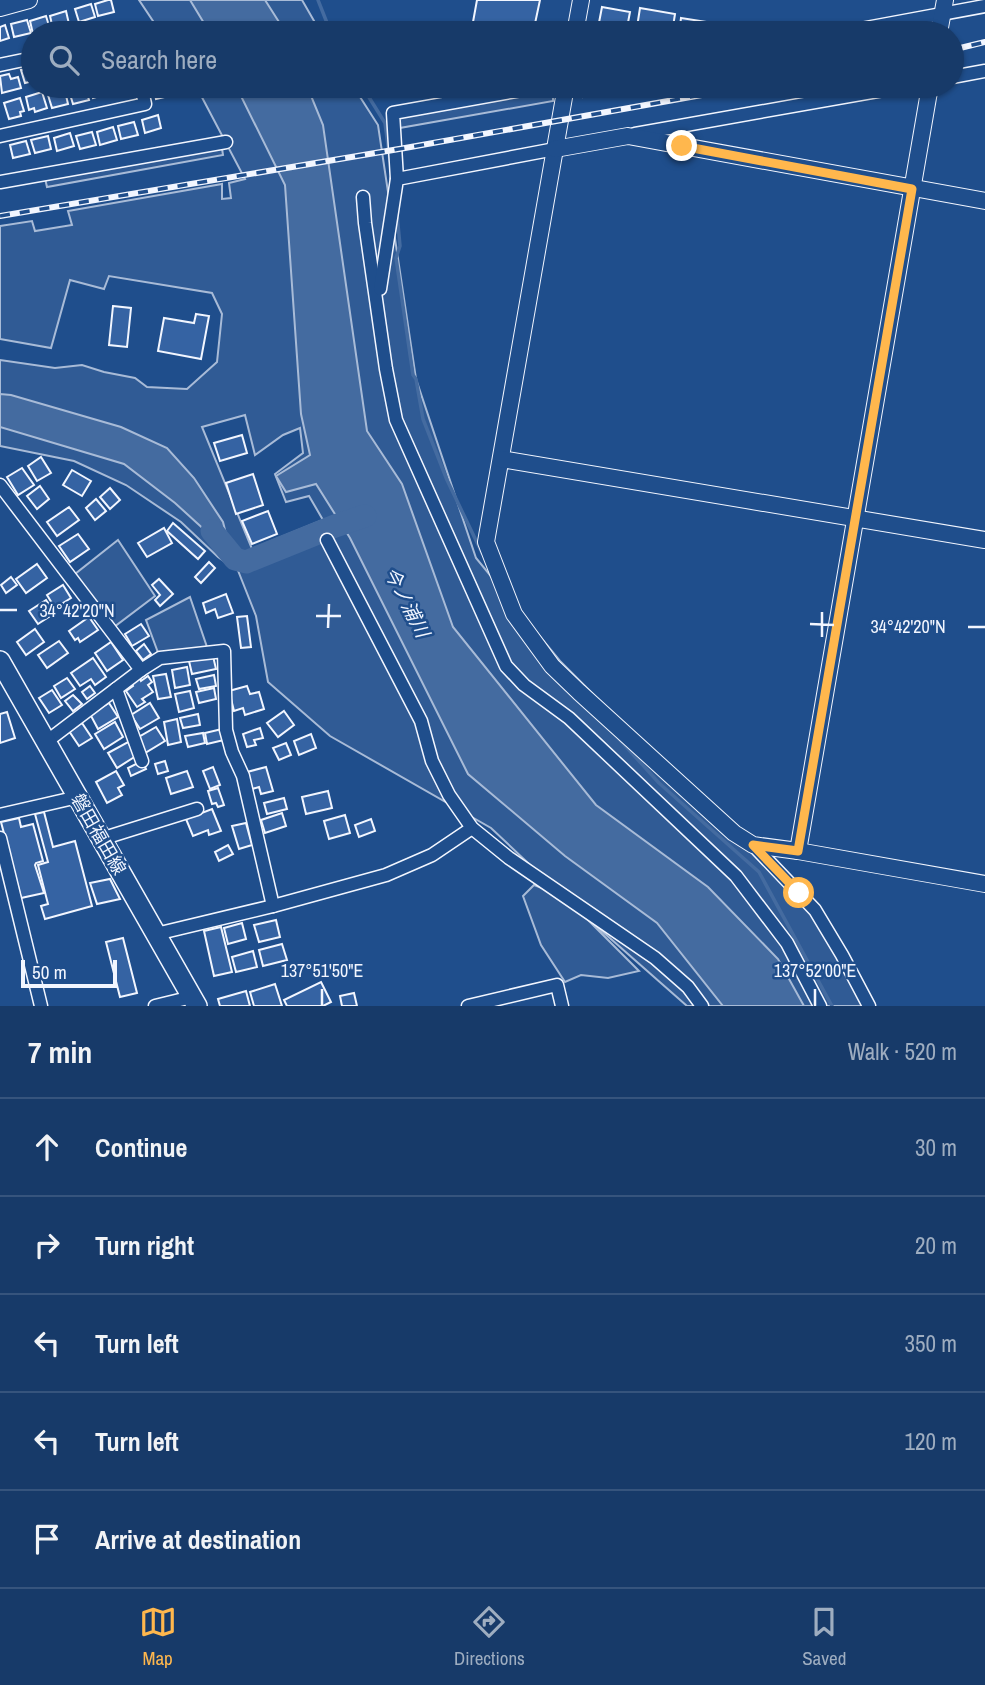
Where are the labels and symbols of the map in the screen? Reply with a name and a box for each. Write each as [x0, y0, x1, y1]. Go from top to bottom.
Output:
route end [666, 130, 697, 161]
water label: 今ノ浦川 [378, 562, 437, 644]
text: 34°42'20"N [39, 598, 115, 623]
text: 34°42'20"N [870, 614, 946, 639]
street label: 磐田福田線 [66, 789, 132, 879]
route start [783, 877, 814, 908]
scale bar [21, 957, 117, 989]
text: 137°51'50"E [281, 958, 363, 983]
text: 137°52'00"E [774, 958, 856, 983]

